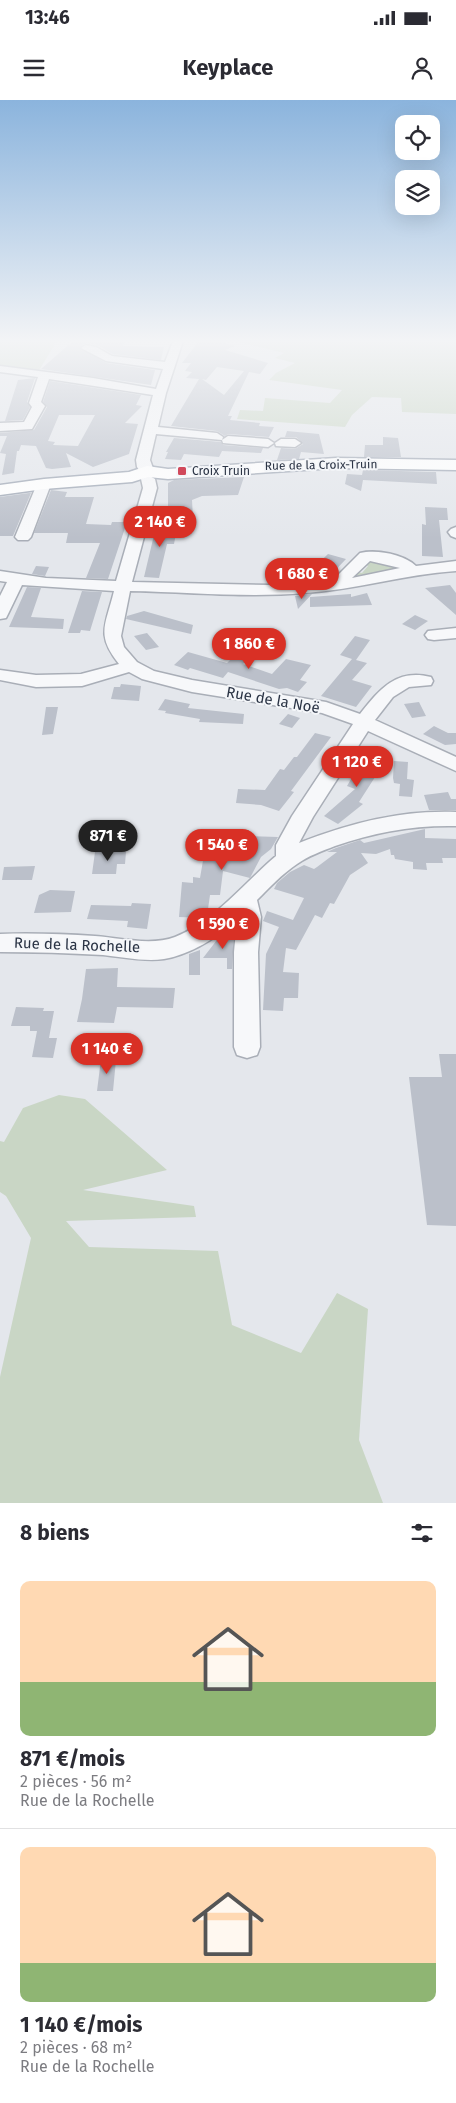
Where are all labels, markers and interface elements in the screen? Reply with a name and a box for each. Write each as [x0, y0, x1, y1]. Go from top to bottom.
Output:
text: 13:46 [25, 6, 70, 29]
icon: menu [20, 54, 48, 82]
text: Keyplace [183, 54, 273, 81]
icon: person [408, 54, 436, 82]
map controls [395, 115, 440, 215]
button: locate [395, 115, 440, 160]
button: layers [395, 170, 440, 215]
street label: Rue de la Croix-Truin [265, 457, 377, 473]
place label: Croix Truin [192, 464, 250, 478]
marker: Croix Truin [176, 465, 188, 477]
pin: 2 140 € [114, 506, 206, 548]
text: 2 140 € [134, 512, 186, 531]
pin: 1 680 € [256, 558, 348, 600]
text: 1 680 € [276, 564, 328, 583]
pin: 1 860 € [203, 628, 295, 670]
text: 1 860 € [223, 634, 275, 653]
street label: Rue de la Noë [225, 683, 321, 717]
pin: 1 120 € [311, 746, 403, 788]
text: 1 120 € [332, 752, 382, 771]
pin: 871 € [73, 820, 143, 862]
text: 871 € [89, 826, 127, 845]
pin: 1 540 € [176, 828, 268, 871]
text: 1 540 € [196, 835, 248, 854]
pin: 1 590 € [177, 908, 269, 950]
text: 1 590 € [197, 914, 249, 933]
street label: Rue de la Rochelle [14, 934, 140, 956]
pin: 1 140 € [61, 1032, 153, 1075]
text: 1 140 € [82, 1039, 132, 1058]
icon: filters [408, 1519, 436, 1547]
text: 8 biens [20, 1520, 90, 1546]
icon: home [183, 1614, 273, 1704]
text: 871 €/mois [20, 1746, 125, 1772]
text: 2 pièces · 56 m² [20, 1772, 132, 1791]
text: Rue de la Rochelle [20, 1791, 155, 1810]
icon: home [183, 1879, 273, 1969]
text: 1 140 €/mois [20, 2012, 142, 2038]
text: 2 pièces · 68 m² [20, 2038, 132, 2057]
text: Rue de la Rochelle [20, 2057, 155, 2076]

